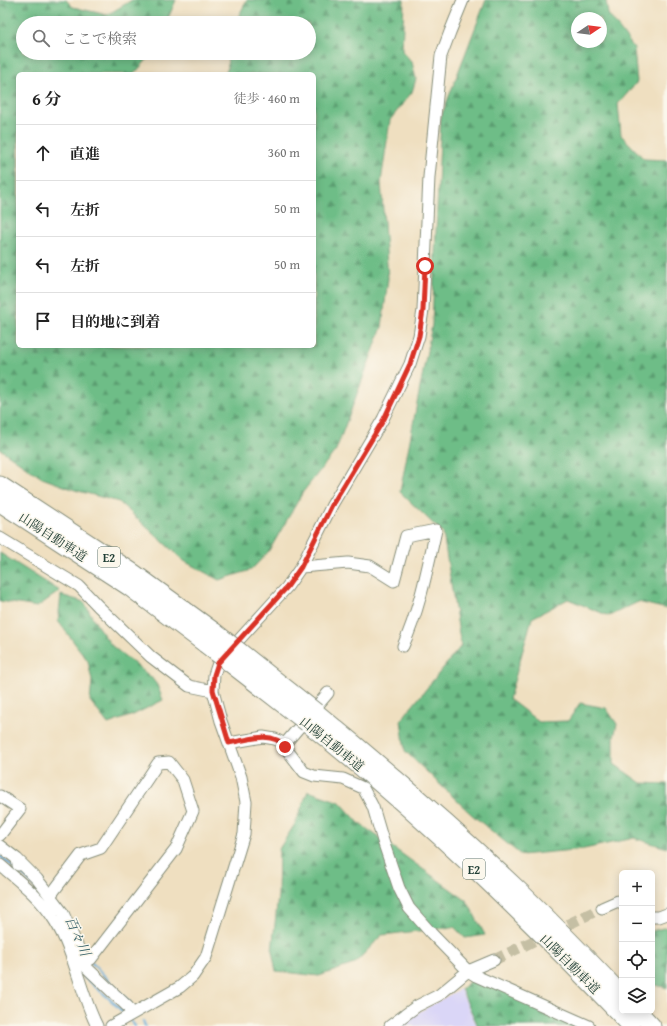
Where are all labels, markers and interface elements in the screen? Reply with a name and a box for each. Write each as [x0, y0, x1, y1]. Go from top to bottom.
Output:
north arrow [571, 12, 607, 48]
search box [16, 16, 316, 60]
icon: search [30, 27, 52, 49]
text: ここで検索 [62, 28, 137, 49]
text: 6 分 [32, 86, 62, 111]
text: 徒歩 · 460 m [234, 89, 300, 108]
icon: ahead [32, 142, 54, 164]
text: 直進 [70, 143, 100, 164]
text: 360 m [268, 143, 300, 162]
icon: left [32, 198, 54, 220]
text: 左折 [70, 199, 100, 220]
text: 50 m [274, 199, 300, 218]
icon: left [32, 254, 54, 276]
text: 左折 [70, 255, 100, 276]
text: 50 m [274, 255, 300, 274]
route start [416, 257, 434, 275]
icon: arrive [32, 310, 54, 332]
text: 目的地に到着 [70, 311, 160, 332]
street label: 山陽自動車道 [15, 508, 91, 566]
road number: E2 [98, 547, 120, 567]
street label: 山陽自動車道 [296, 712, 368, 776]
route end [276, 738, 294, 756]
road number: E2 [463, 859, 485, 879]
map controls [619, 870, 655, 1014]
button: + [619, 870, 655, 906]
button: − [619, 906, 655, 942]
water label: 百々川 [60, 913, 96, 961]
street label: 山陽自動車道 [536, 930, 604, 998]
button: locate [619, 942, 655, 978]
button: layers [619, 978, 655, 1014]

